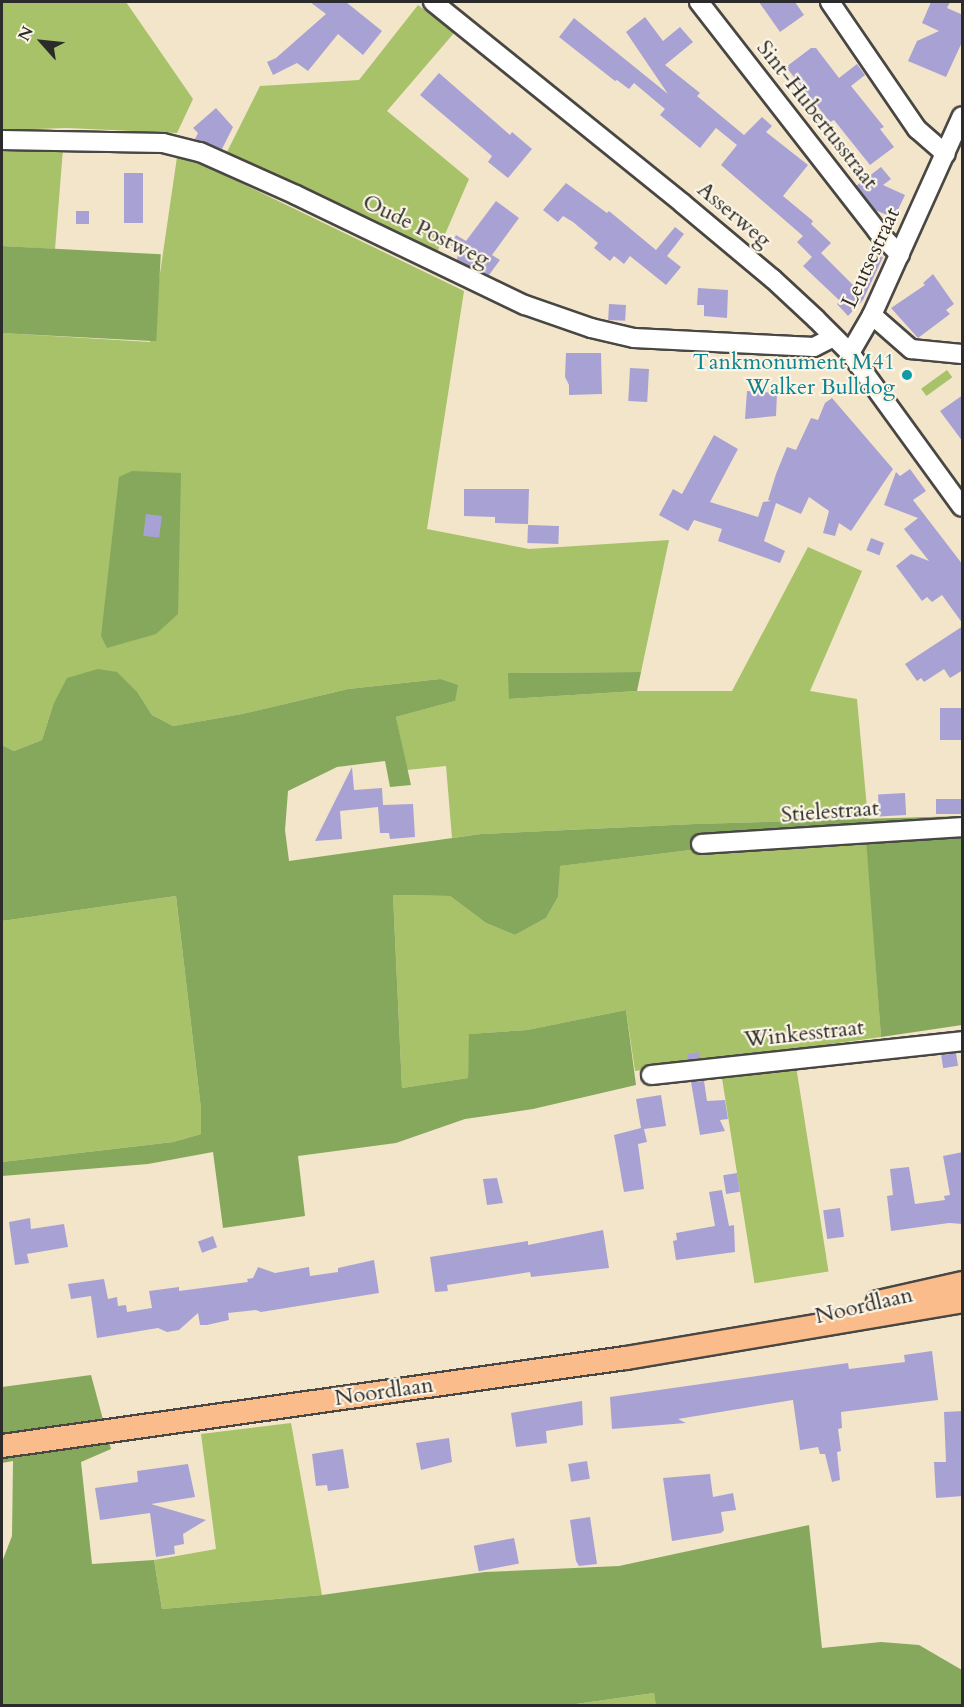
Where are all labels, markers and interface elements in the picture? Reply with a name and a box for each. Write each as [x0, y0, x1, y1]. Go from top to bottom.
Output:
north arrow [12, 12, 72, 72]
text: N [13, 23, 39, 45]
street label: Sint-Hubertusstraat [751, 35, 883, 195]
street label: Asserweg [692, 176, 776, 254]
street label: Oude Postweg [358, 189, 494, 273]
street label: Leutsestraat [836, 203, 906, 313]
place label: Tankmonument M41 Walker Bulldog [693, 349, 895, 400]
marker: Tankmonument M41 Walker Bulldog [900, 368, 914, 382]
street label: Stielestraat [780, 795, 880, 829]
street label: Winkesstraat [743, 1015, 865, 1053]
street label: Noordlaan [813, 1282, 915, 1330]
street label: Noordlaan [333, 1372, 435, 1412]

